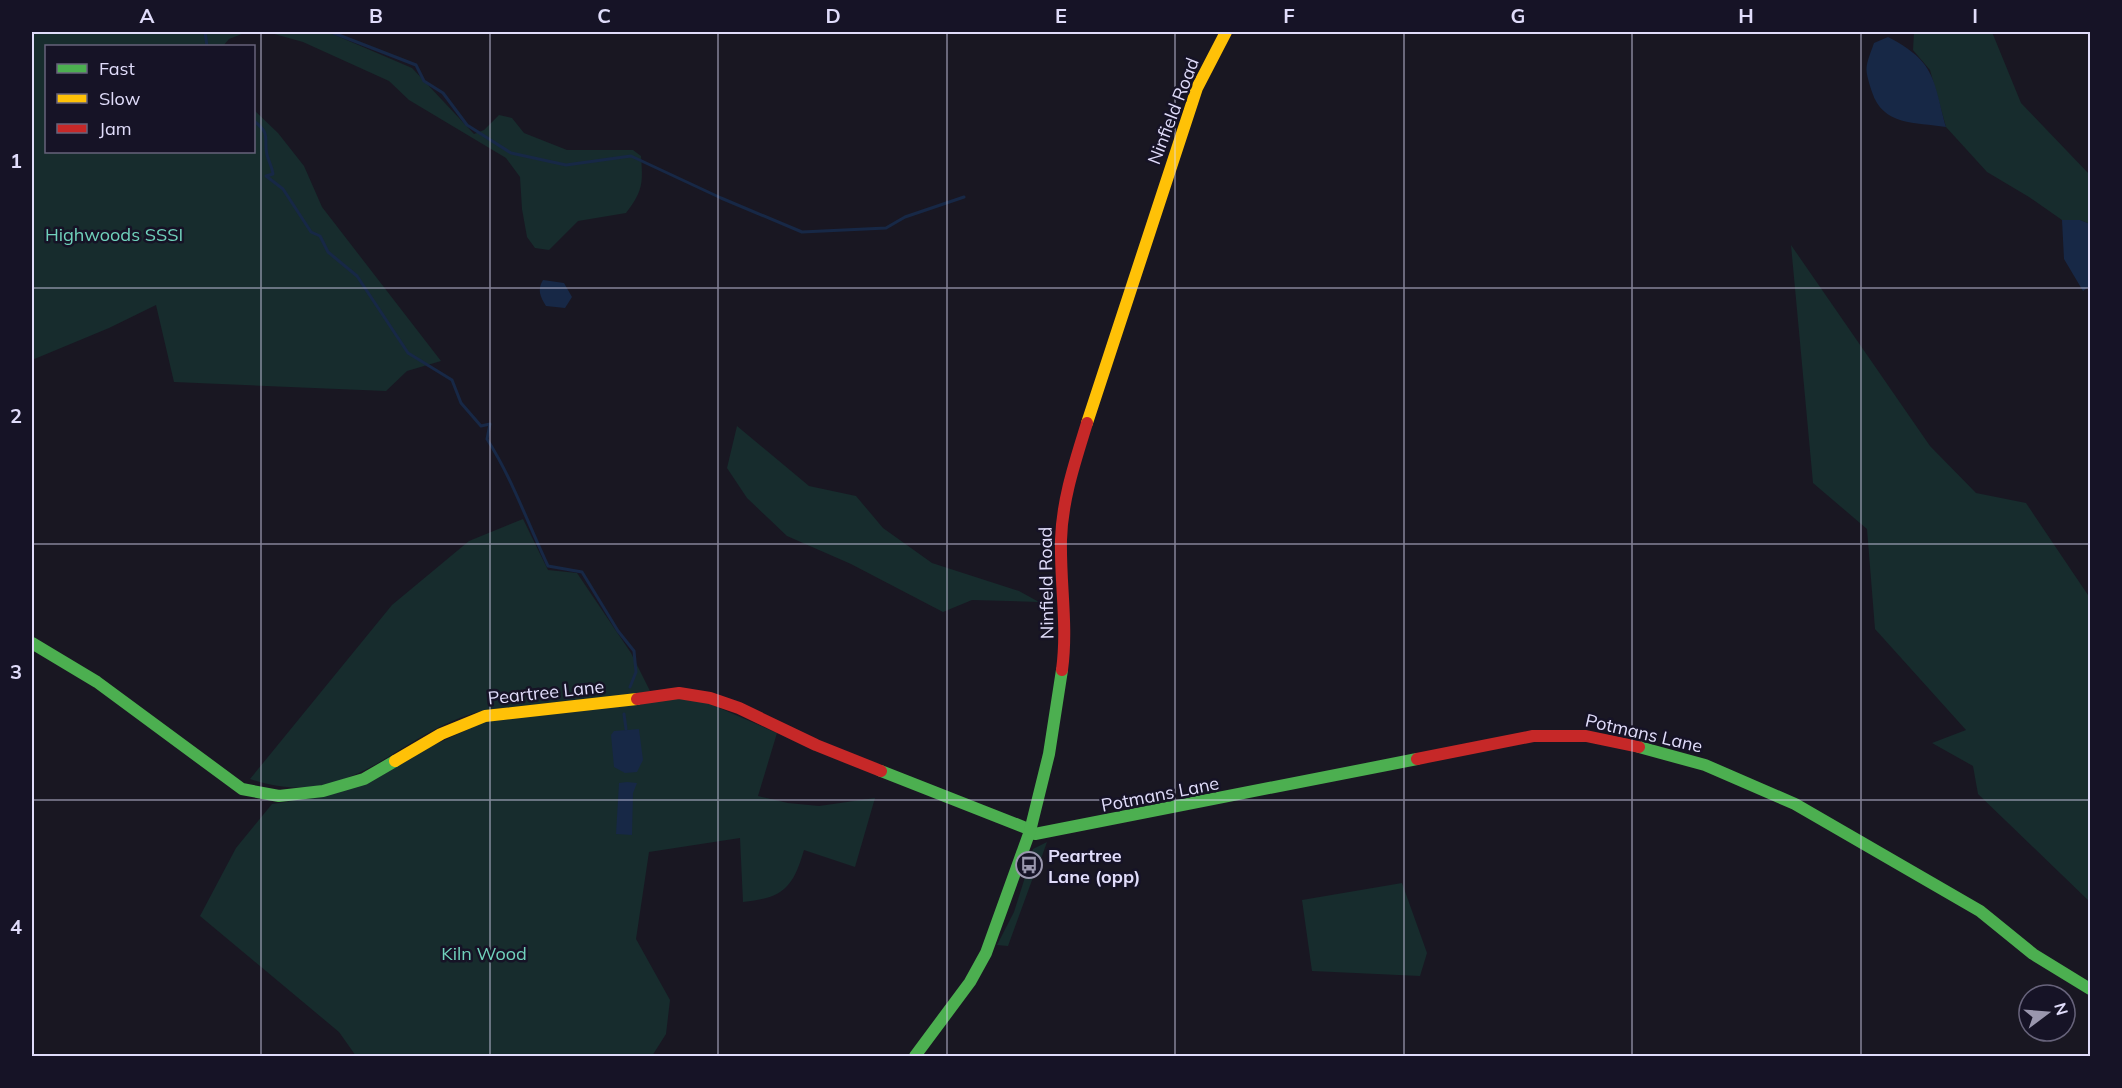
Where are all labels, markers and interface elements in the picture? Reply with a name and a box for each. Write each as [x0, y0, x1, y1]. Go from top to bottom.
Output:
text: A [140, 3, 155, 28]
text: B [369, 3, 383, 28]
text: C [597, 3, 611, 28]
text: D [825, 3, 841, 28]
text: E [1055, 3, 1067, 28]
text: F [1283, 3, 1295, 28]
text: G [1511, 3, 1525, 28]
text: H [1738, 3, 1754, 28]
text: I [1972, 3, 1978, 28]
legend [45, 45, 255, 153]
street label: Ninfield Road [1142, 54, 1204, 168]
text: Fast [99, 57, 135, 80]
text: Slow [99, 87, 141, 110]
text: Jam [99, 117, 132, 140]
text: 1 [10, 148, 22, 173]
park label: Highwoods SSSI [45, 223, 183, 246]
text: 2 [10, 403, 22, 428]
street label: Ninfield Road [1034, 527, 1058, 639]
text: 3 [10, 659, 22, 684]
street label: Peartree Lane [487, 674, 605, 710]
street label: Potmans Lane [1583, 708, 1705, 758]
street label: Potmans Lane [1099, 771, 1221, 817]
place label: Peartree Lane (opp) [1048, 844, 1140, 888]
bus stop icon: Peartree Lane (opp) [1014, 850, 1044, 880]
text: 4 [10, 914, 22, 939]
park label: Kiln Wood [441, 942, 527, 965]
north arrow [2017, 983, 2077, 1043]
text: N [2050, 1000, 2073, 1017]

